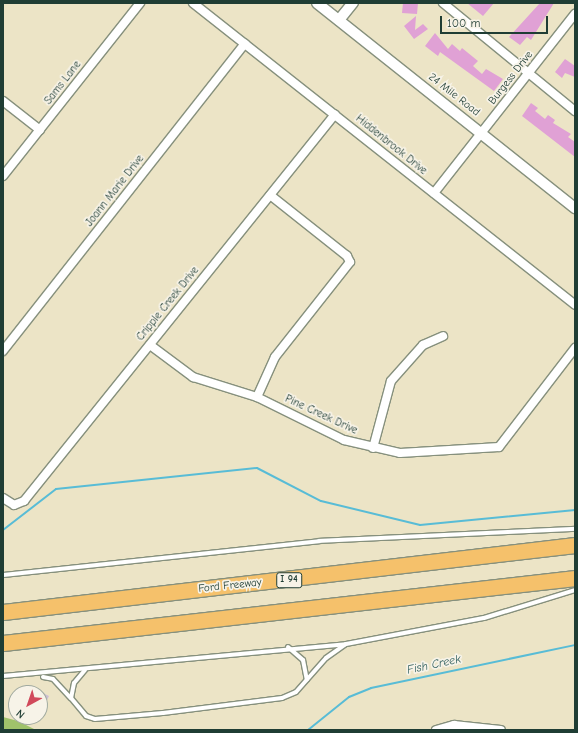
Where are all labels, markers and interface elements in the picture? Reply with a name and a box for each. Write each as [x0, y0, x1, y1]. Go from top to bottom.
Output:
scale bar [442, 8, 550, 34]
text: 100 m [447, 16, 480, 30]
street label: Burgess Drive [486, 49, 536, 107]
street label: Sams Lane [42, 59, 84, 107]
street label: 24 Mile Road [426, 71, 482, 119]
street label: Hiddenbrook Drive [353, 112, 429, 178]
street label: Joann Marie Drive [83, 153, 147, 229]
street label: Cripple Creek Drive [134, 264, 202, 344]
street label: Pine Creek Drive [283, 392, 359, 438]
road number: I 94 [276, 572, 302, 588]
street label: Ford Freeway [198, 576, 262, 596]
water label: Fish Creek [406, 652, 462, 678]
north arrow [8, 685, 48, 725]
text: N [14, 707, 28, 721]

